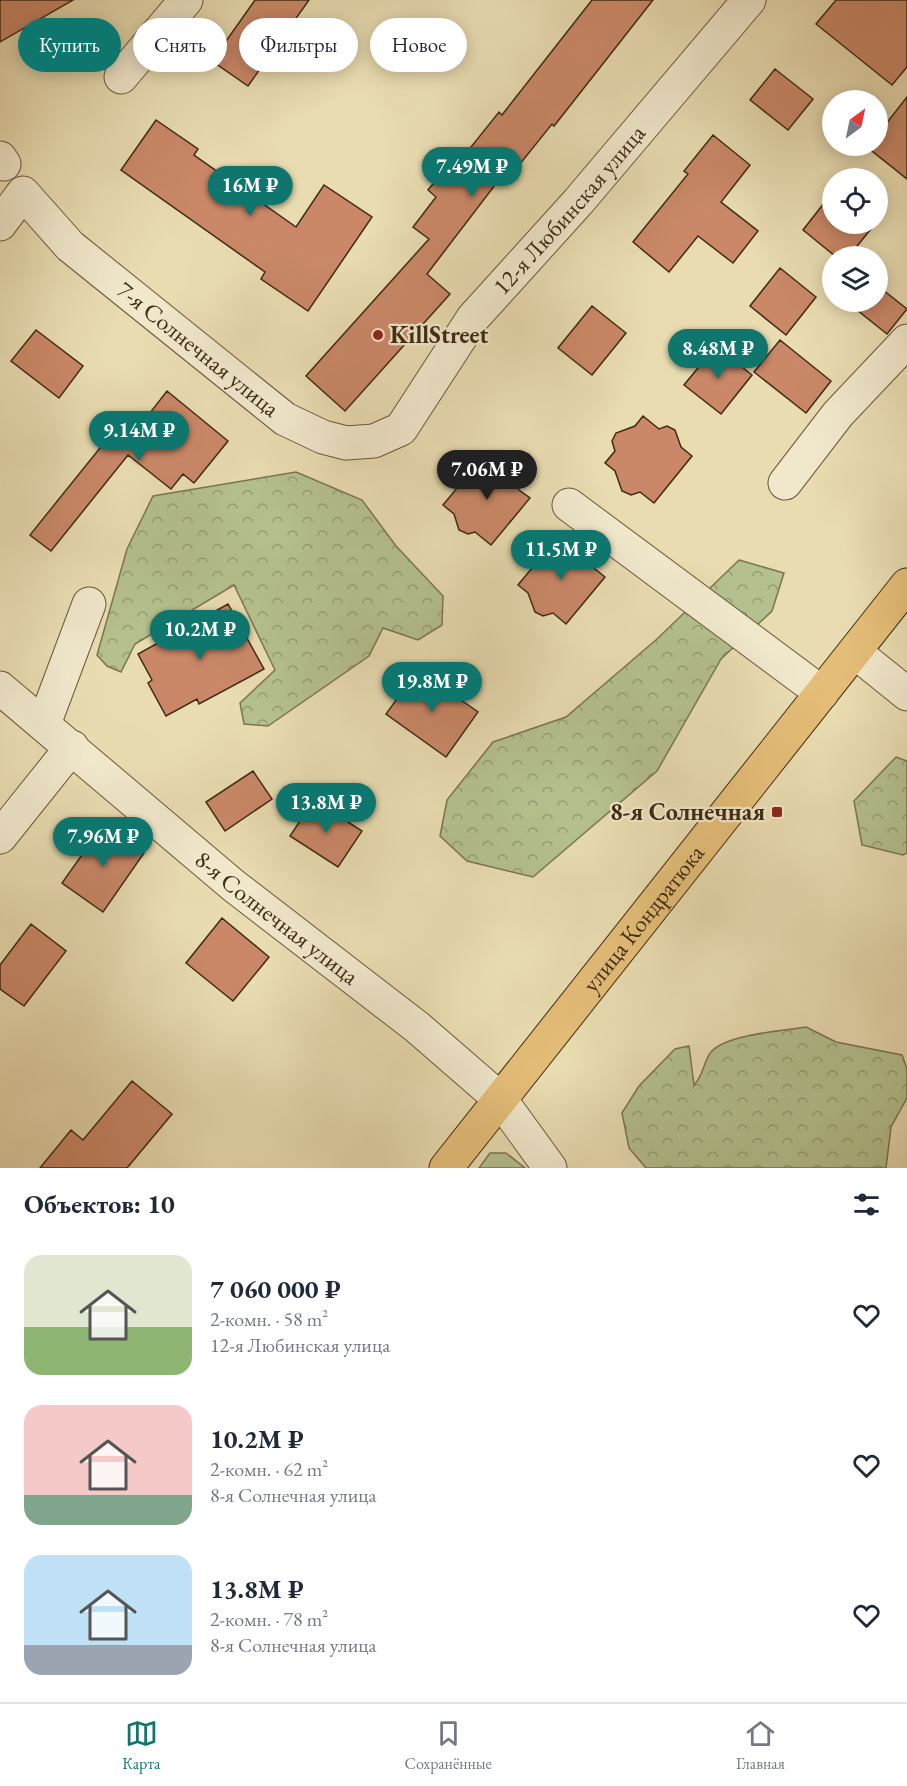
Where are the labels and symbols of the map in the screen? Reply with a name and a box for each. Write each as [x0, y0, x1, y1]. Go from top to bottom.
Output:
north arrow [822, 90, 888, 156]
street label: 12-я Любинская улица [486, 118, 652, 301]
pin: 7.49M ₽ [417, 147, 527, 198]
pin: 16M ₽ [208, 166, 292, 217]
street label: 7-я Солнечная улица [111, 274, 286, 424]
place label: KillStreet [390, 319, 489, 350]
marker: KillStreet [371, 328, 385, 342]
pin: 8.48M ₽ [663, 329, 773, 380]
pin: 9.14M ₽ [84, 411, 194, 462]
pin: 7.06M ₽ [432, 450, 542, 501]
pin: 11.5M ₽ [506, 530, 616, 581]
pin: 10.2M ₽ [145, 610, 255, 661]
pin: 19.8M ₽ [377, 662, 487, 713]
pin: 13.8M ₽ [271, 783, 381, 834]
place label: 8-я Солнечная [610, 796, 765, 827]
marker: 8-я Солнечная [770, 805, 784, 819]
pin: 7.96M ₽ [48, 817, 158, 868]
street label: улица Кондратюка [575, 838, 711, 998]
street label: 8-я Солнечная улица [189, 844, 366, 992]

